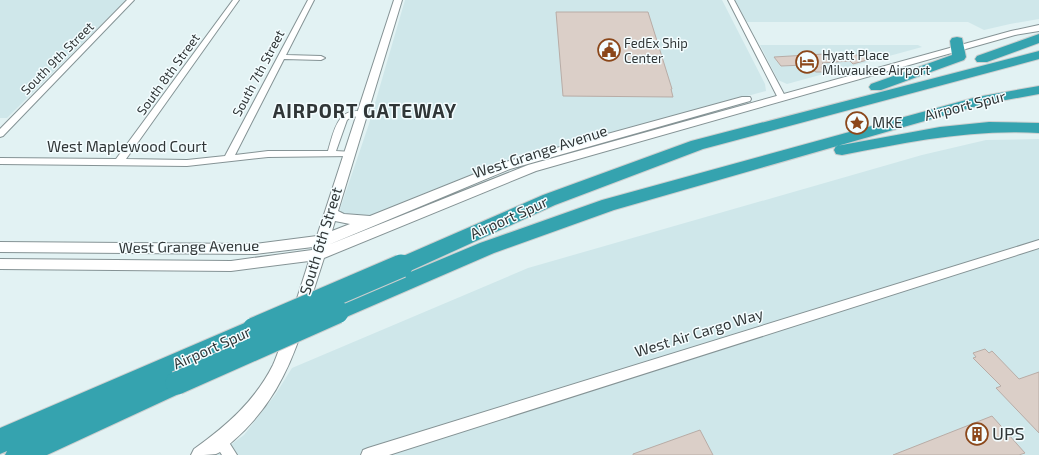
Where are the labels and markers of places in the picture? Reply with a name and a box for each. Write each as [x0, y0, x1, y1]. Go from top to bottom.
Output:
place label: FedEx Ship Center [624, 35, 688, 66]
public building icon: FedEx Ship Center [596, 37, 622, 63]
place label: Hyatt Place Milwaukee Airport [822, 47, 930, 78]
hotel icon: Hyatt Place Milwaukee Airport [794, 49, 820, 75]
place icon: MKE [844, 110, 870, 136]
place label: MKE [872, 113, 902, 131]
building icon: UPS [964, 421, 990, 447]
place label: UPS [992, 422, 1025, 444]

